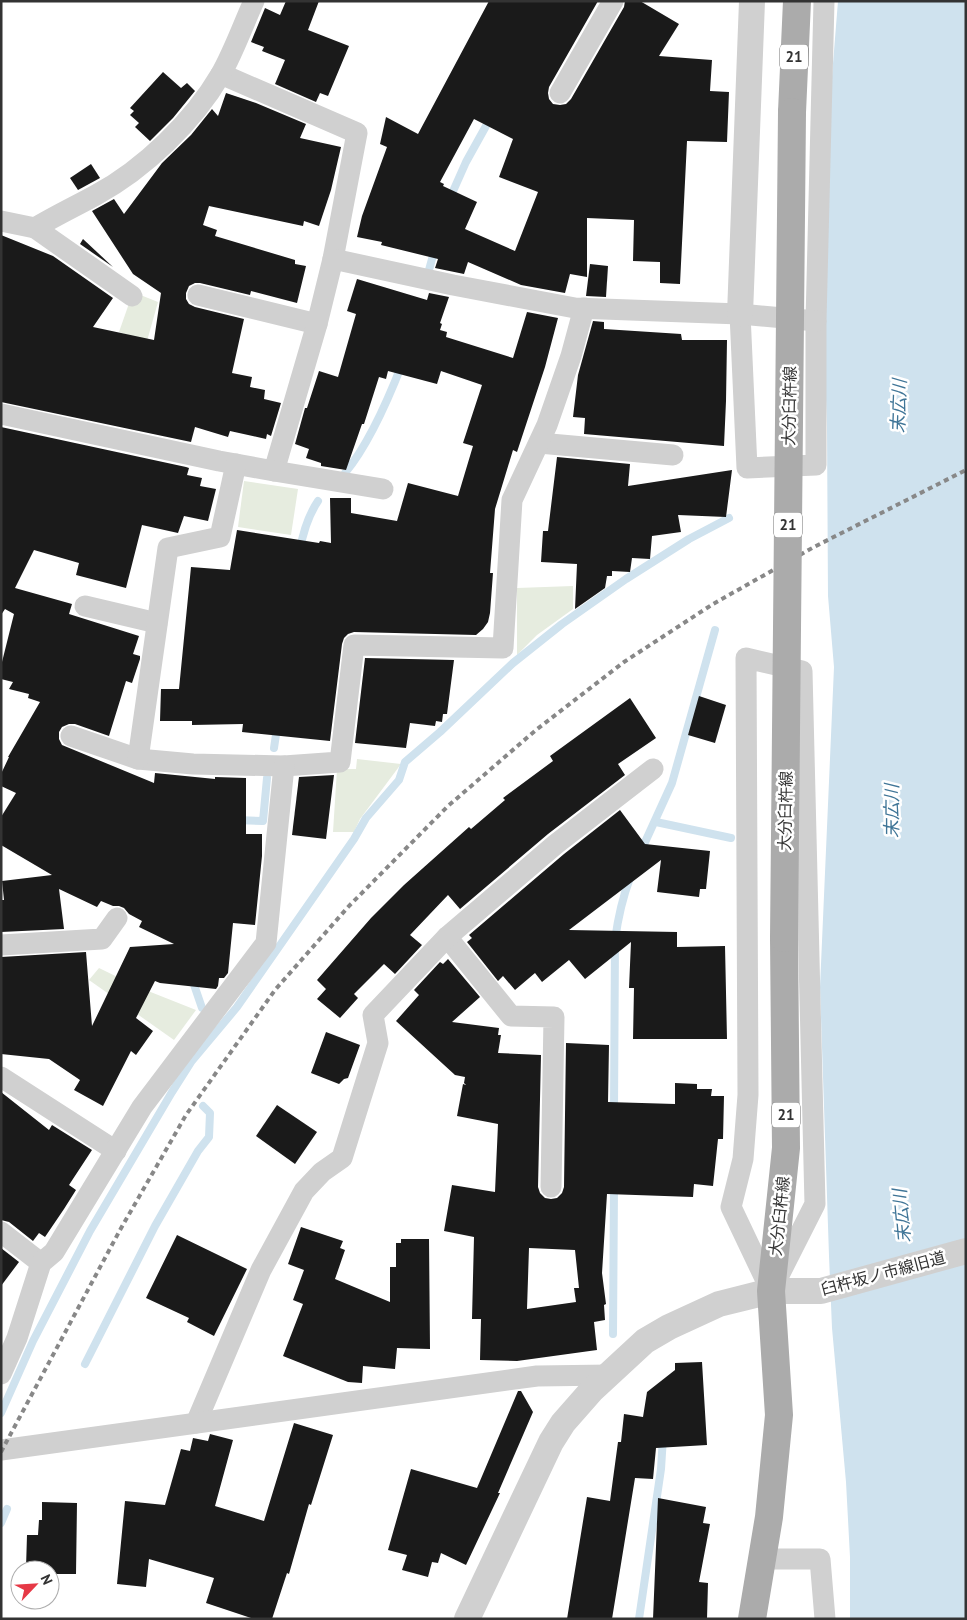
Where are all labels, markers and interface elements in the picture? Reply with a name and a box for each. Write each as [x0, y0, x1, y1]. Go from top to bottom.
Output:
road number: 21 [780, 44, 808, 70]
street label: 大分臼杵線 [778, 366, 800, 446]
water label: 末広川 [886, 377, 911, 433]
road number: 21 [774, 512, 802, 538]
street label: 大分臼杵線 [774, 771, 796, 851]
water label: 末広川 [880, 782, 903, 838]
road number: 21 [772, 1102, 800, 1128]
street label: 大分臼杵線 [765, 1175, 793, 1257]
water label: 末広川 [888, 1186, 915, 1244]
street label: 臼杵坂ノ市線旧道 [819, 1247, 947, 1299]
north arrow [10, 1560, 60, 1610]
text: N [37, 1572, 57, 1587]

